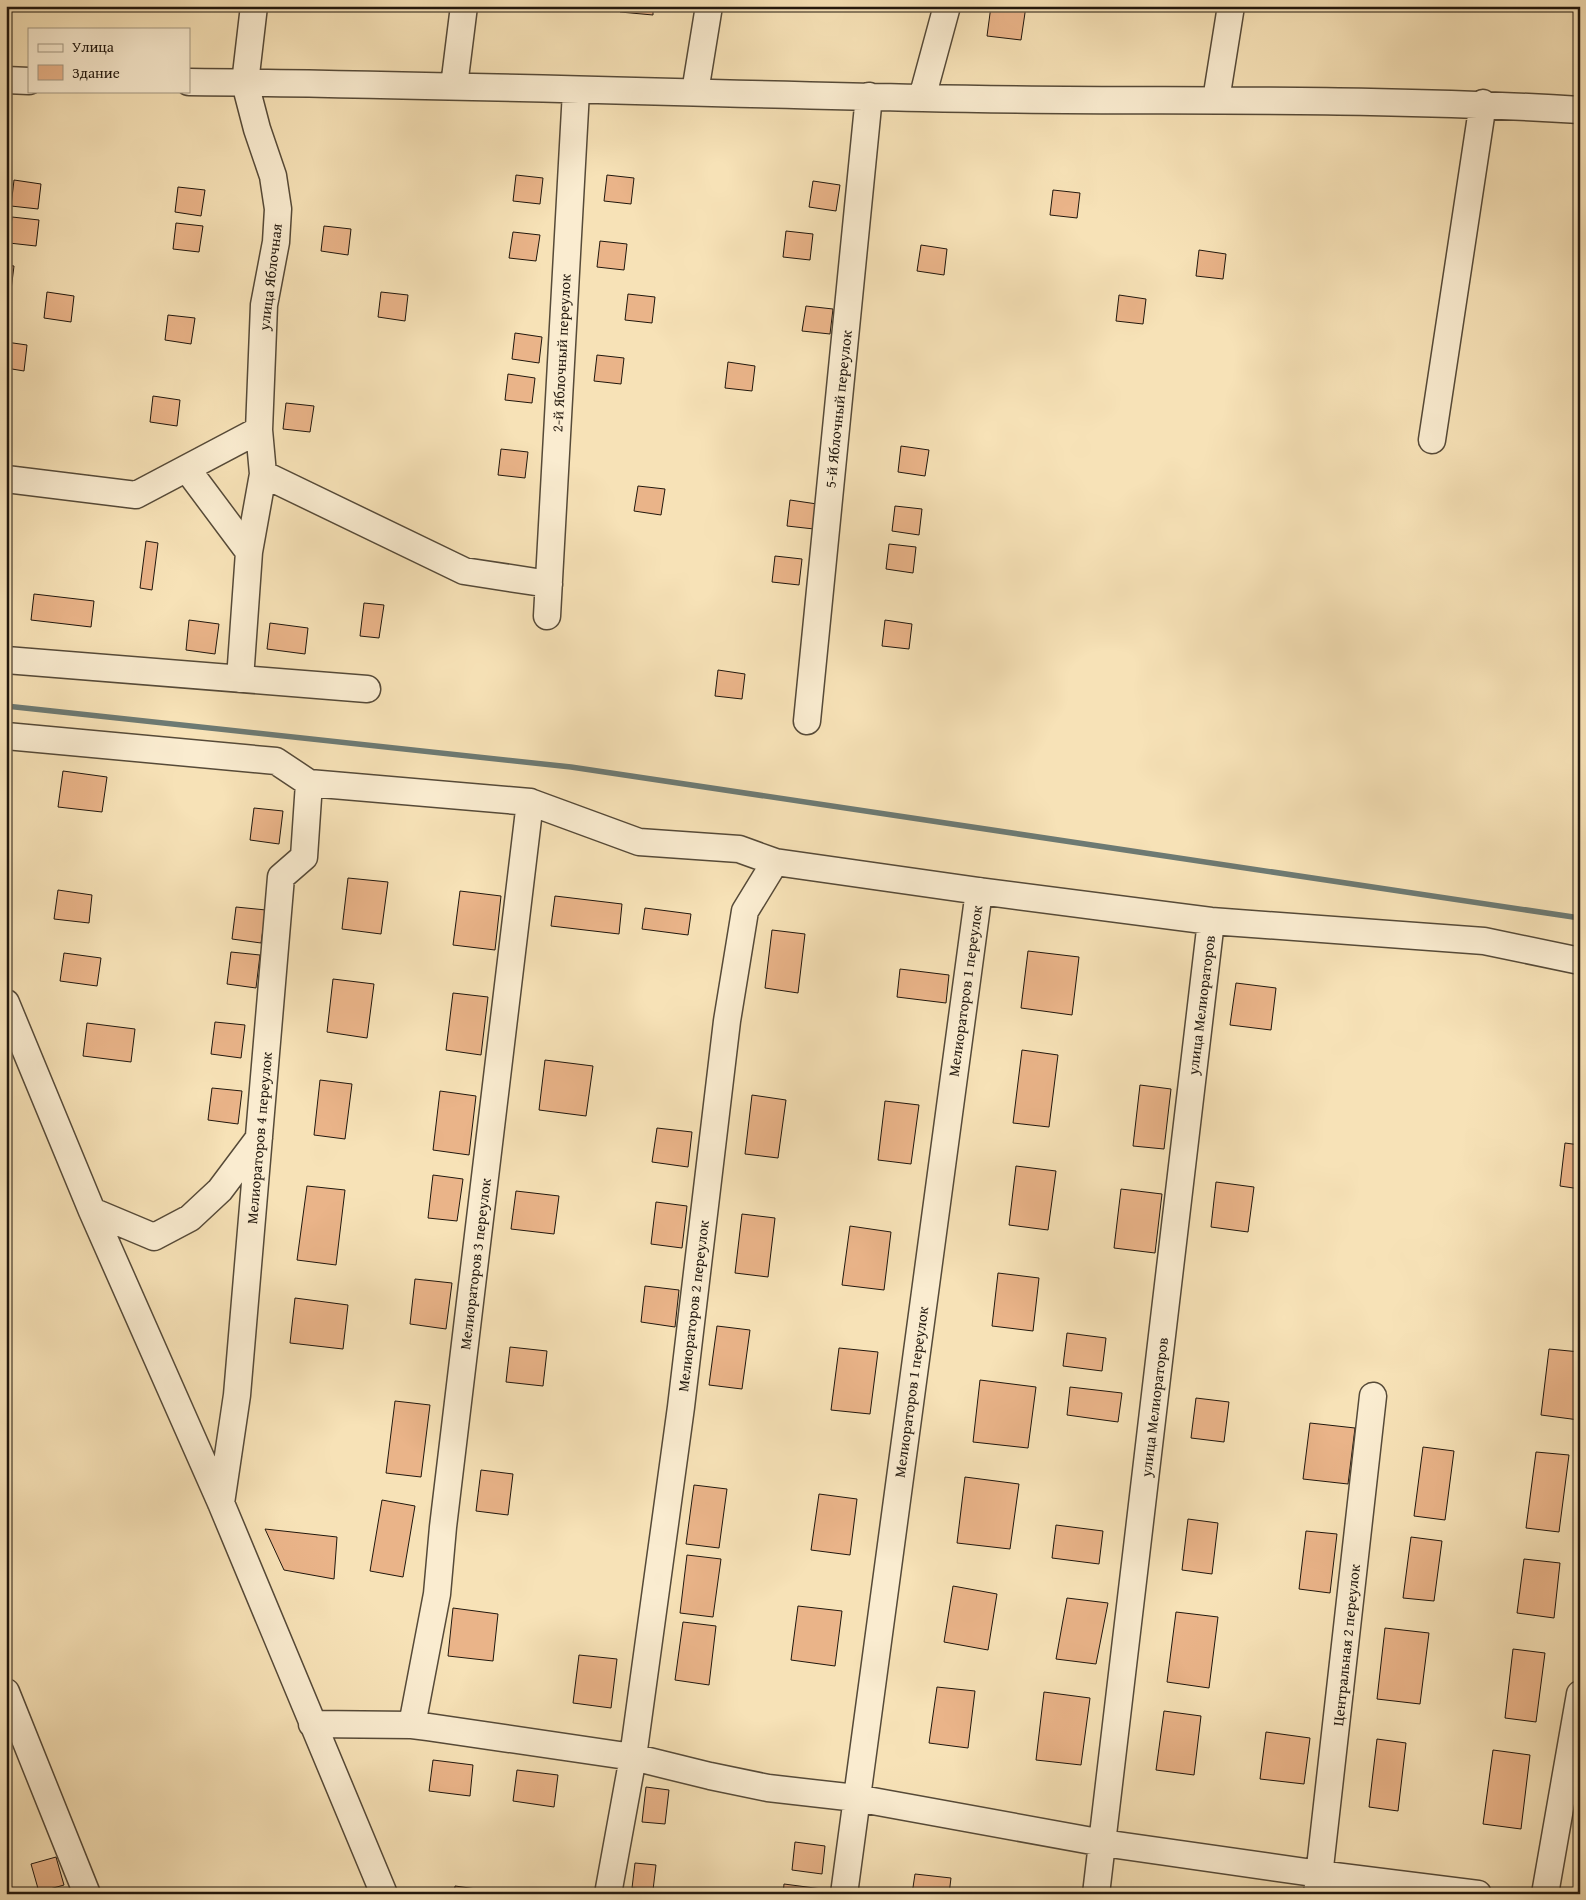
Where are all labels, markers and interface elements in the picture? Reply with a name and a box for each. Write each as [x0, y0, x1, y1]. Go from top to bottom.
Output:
legend [28, 28, 190, 92]
text: Улица [72, 36, 115, 57]
text: Здание [72, 62, 120, 83]
street label: улица Яблочная [253, 222, 287, 333]
street label: 2-й Яблочный переулок [546, 273, 576, 433]
street label: 5-й Яблочный переулок [819, 329, 857, 489]
street label: Мелиораторов 1 переулок [943, 904, 987, 1078]
street label: улица Мелиораторов [1182, 934, 1220, 1077]
street label: Мелиораторов 4 переулок [241, 1051, 277, 1225]
street label: Мелиораторов 3 переулок [454, 1177, 496, 1351]
street label: Мелиораторов 2 переулок [672, 1219, 714, 1393]
street label: Мелиораторов 1 переулок [889, 1305, 933, 1479]
street label: улица Мелиораторов [1135, 1336, 1173, 1479]
street label: Центральная 2 переулок [1327, 1563, 1365, 1727]

